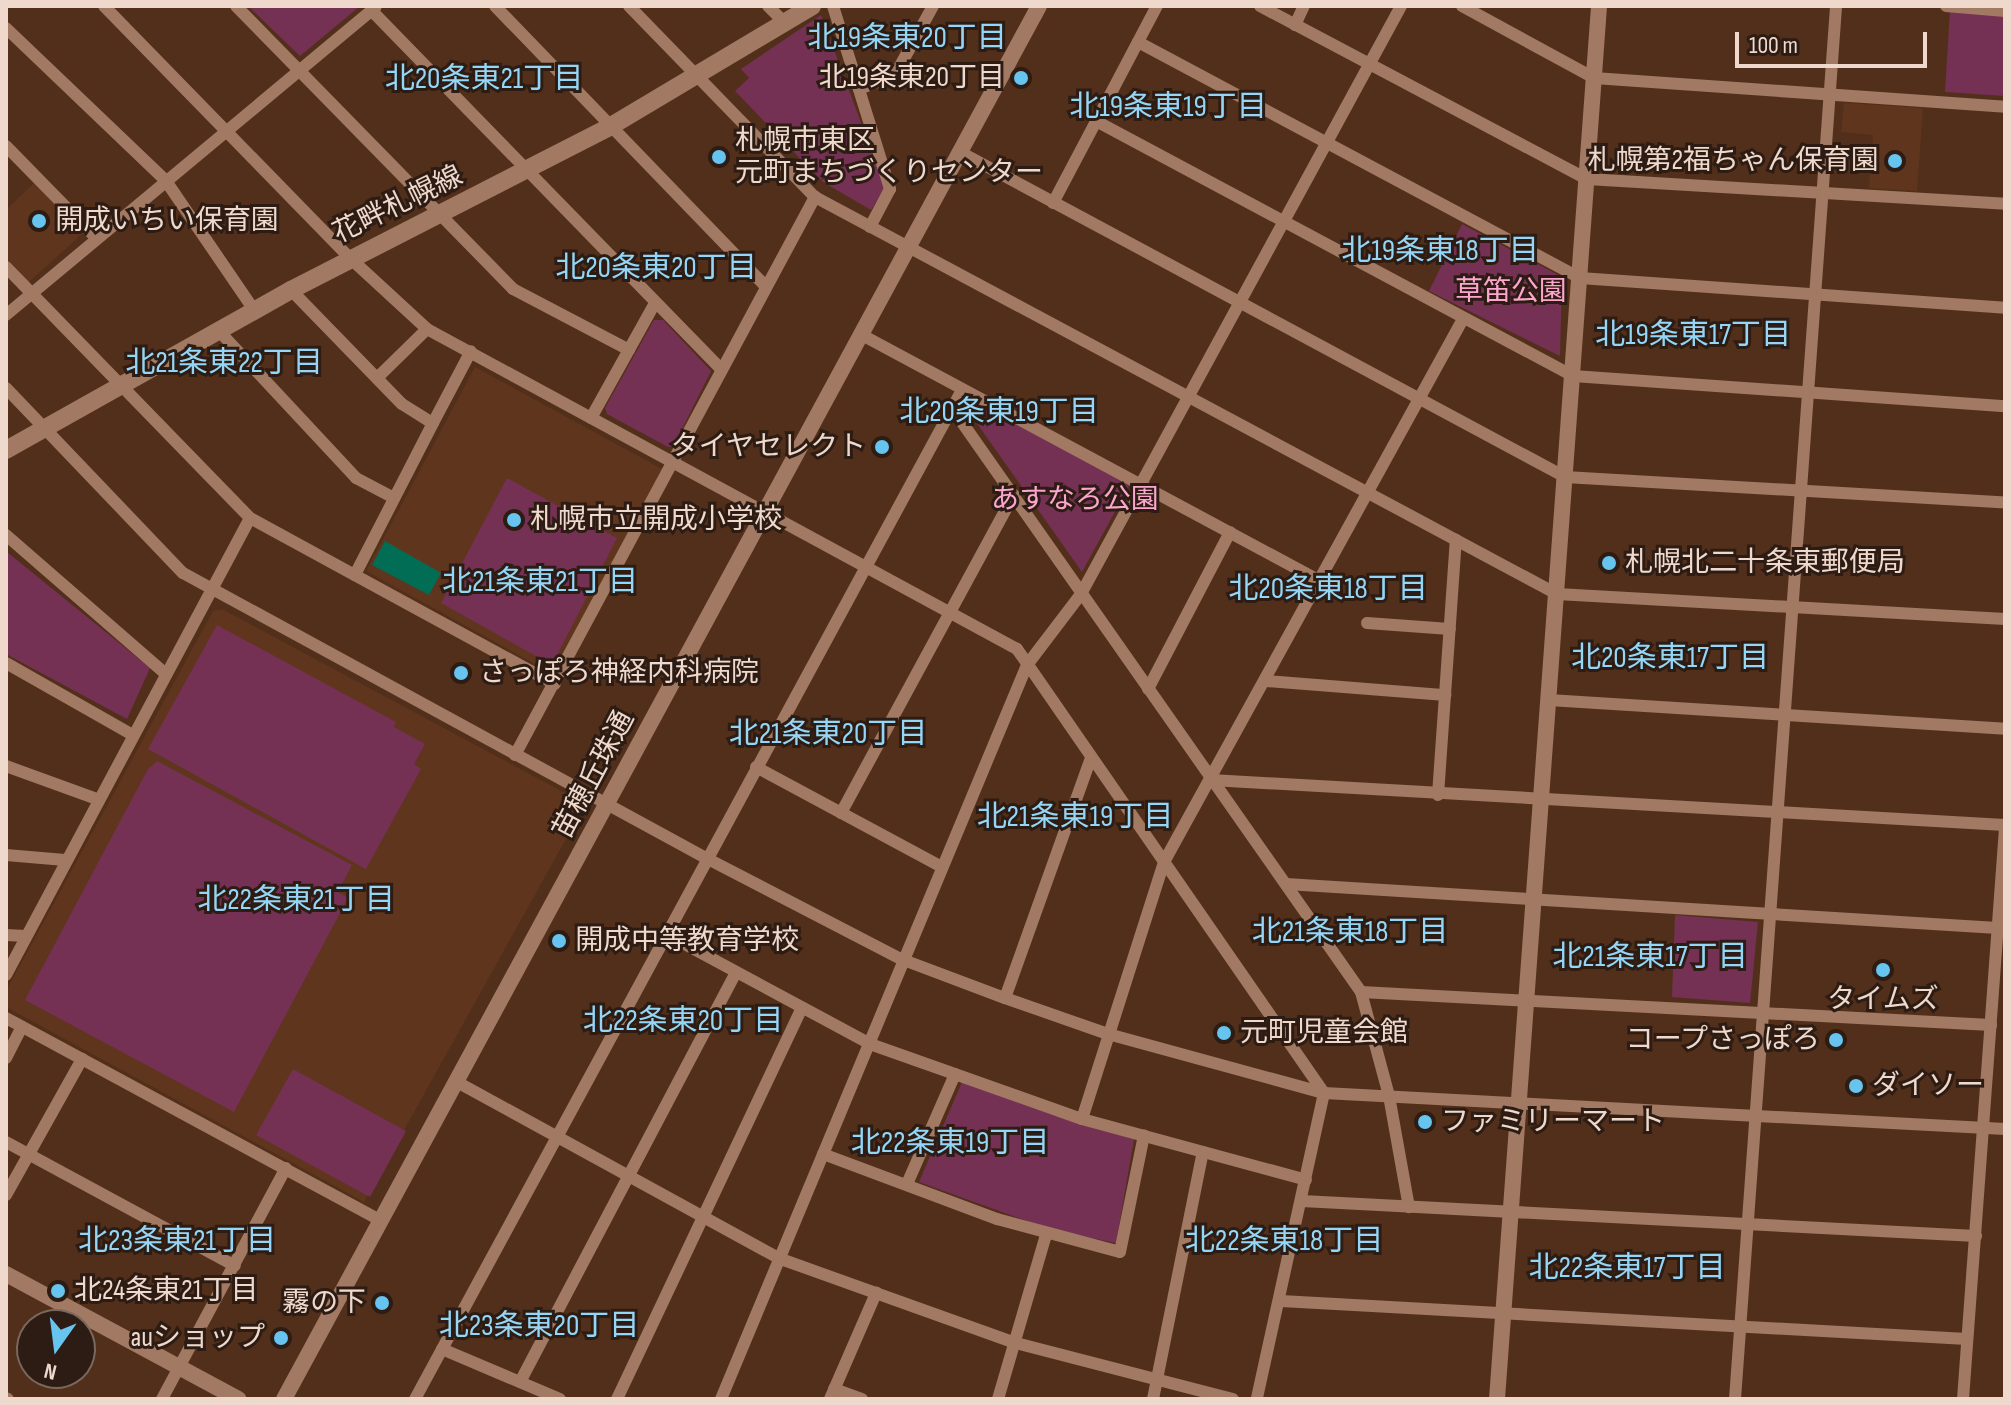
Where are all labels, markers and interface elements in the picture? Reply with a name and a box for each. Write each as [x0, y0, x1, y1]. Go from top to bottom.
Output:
scale bar [1739, 16, 1931, 66]
district label: 北19条東20丁目 [807, 20, 1007, 56]
text: 100 m [1749, 31, 1798, 60]
district label: 北20条東21丁目 [385, 61, 583, 97]
place label: 北19条東20丁目 [819, 61, 1005, 95]
marker: 北19条東20丁目 [1012, 69, 1030, 87]
district label: 北19条東19丁目 [1069, 89, 1267, 125]
place label: 札幌市東区 元町まちづくりセンター [735, 124, 1043, 190]
place label: 札幌第2福ちゃん保育園 [1587, 144, 1879, 178]
marker: 札幌市東区 元町まちづくりセンター [710, 148, 728, 166]
marker: 札幌第2福ちゃん保育園 [1886, 152, 1904, 170]
street label: 花畔札幌線 [328, 159, 468, 251]
place label: 開成いちい保育園 [55, 204, 279, 238]
marker: 開成いちい保育園 [30, 212, 48, 230]
district label: 北19条東18丁目 [1341, 233, 1539, 269]
district label: 北20条東20丁目 [555, 250, 757, 286]
park label: 草笛公園 [1455, 275, 1567, 309]
district label: 北19条東17丁目 [1595, 317, 1791, 353]
district label: 北21条東22丁目 [125, 345, 323, 381]
district label: 北20条東19丁目 [899, 394, 1099, 430]
place label: タイヤセレクト [670, 430, 866, 464]
marker: タイヤセレクト [873, 438, 891, 456]
park label: あすなろ公園 [991, 483, 1159, 517]
place label: 札幌市立開成小学校 [530, 503, 782, 537]
marker: 札幌市立開成小学校 [505, 511, 523, 529]
place label: 札幌北二十条東郵便局 [1625, 546, 1905, 580]
marker: 札幌北二十条東郵便局 [1600, 554, 1618, 572]
district label: 北21条東21丁目 [442, 564, 638, 600]
district label: 北20条東18丁目 [1228, 571, 1428, 607]
district label: 北20条東17丁目 [1571, 640, 1769, 676]
place label: さっぽろ神経内科病院 [479, 656, 759, 690]
marker: さっぽろ神経内科病院 [450, 662, 472, 684]
street label: 苗穂丘珠通 [546, 705, 642, 845]
district label: 北21条東20丁目 [729, 716, 927, 752]
district label: 北21条東19丁目 [977, 799, 1173, 835]
district label: 北22条東21丁目 [197, 882, 395, 918]
district label: 北21条東18丁目 [1252, 914, 1448, 950]
place label: 開成中等教育学校 [575, 924, 799, 958]
marker: 開成中等教育学校 [550, 932, 568, 950]
district label: 北21条東17丁目 [1552, 939, 1748, 975]
marker: タイムズ [1874, 961, 1892, 979]
place label: タイムズ [1827, 983, 1939, 1017]
district label: 北22条東20丁目 [583, 1003, 783, 1039]
place label: 元町児童会館 [1240, 1016, 1408, 1050]
place label: コープさっぽろ [1624, 1023, 1820, 1057]
marker: 元町児童会館 [1215, 1024, 1233, 1042]
marker: コープさっぽろ [1827, 1031, 1845, 1049]
place label: ダイソー [1872, 1069, 1984, 1103]
marker: ダイソー [1847, 1077, 1865, 1095]
place label: ファミリーマート [1441, 1105, 1665, 1139]
marker: ファミリーマート [1416, 1113, 1434, 1131]
district label: 北22条東19丁目 [851, 1125, 1049, 1161]
district label: 北23条東21丁目 [78, 1223, 276, 1259]
district label: 北22条東18丁目 [1185, 1223, 1383, 1259]
district label: 北22条東17丁目 [1528, 1250, 1726, 1286]
place label: 北24条東21丁目 [74, 1274, 258, 1308]
marker: 北24条東21丁目 [49, 1282, 67, 1300]
place label: 霧の下 [282, 1286, 366, 1320]
marker: 霧の下 [373, 1294, 391, 1312]
district label: 北23条東20丁目 [439, 1308, 639, 1344]
north arrow [16, 1309, 96, 1389]
place label: auショップ [131, 1321, 265, 1355]
marker: auショップ [272, 1329, 290, 1347]
text: N [42, 1356, 60, 1385]

